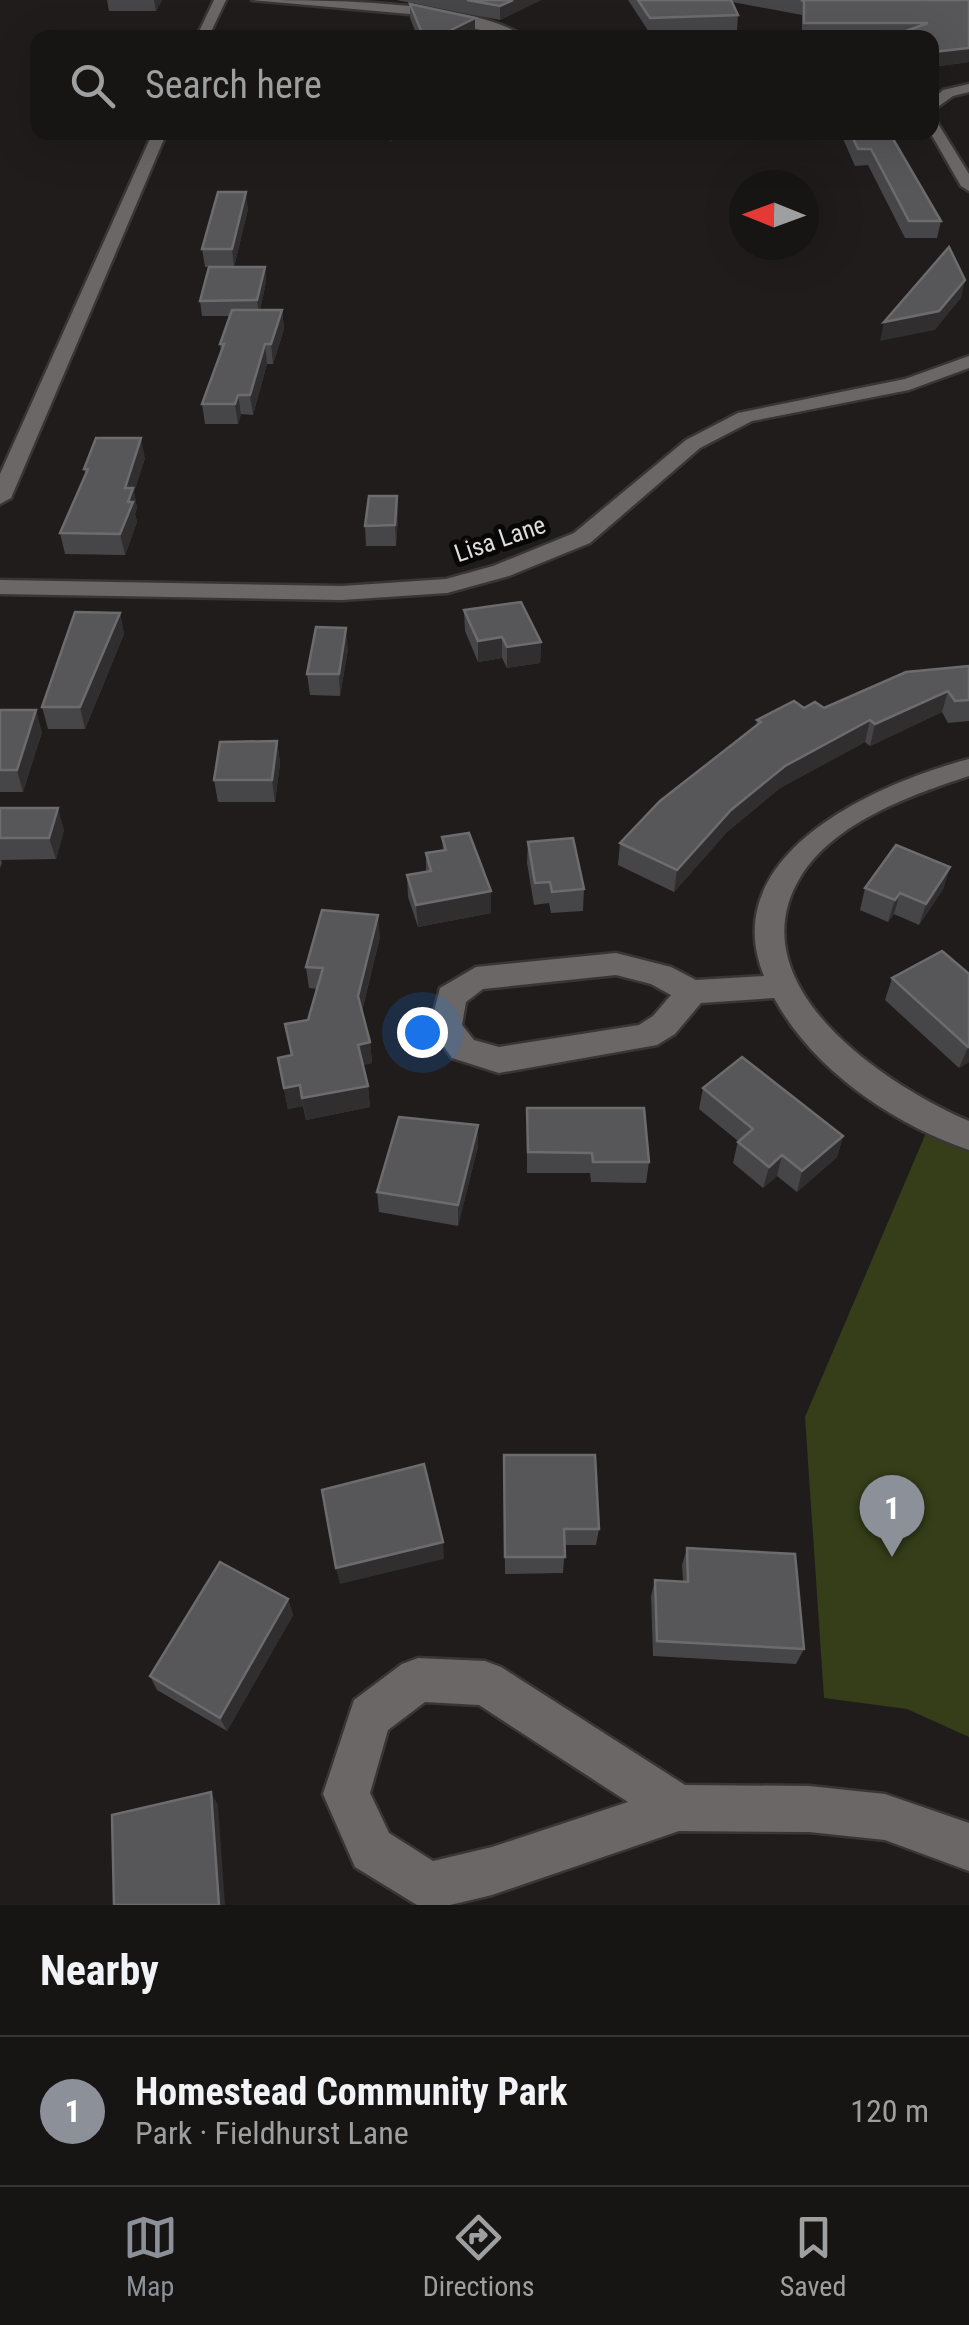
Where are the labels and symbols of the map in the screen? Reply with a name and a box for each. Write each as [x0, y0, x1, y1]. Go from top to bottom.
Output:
north arrow [729, 170, 819, 260]
street label: Lisa Lane [451, 510, 549, 568]
your location [397, 1007, 448, 1058]
pin: 1 [860, 1474, 924, 1557]

